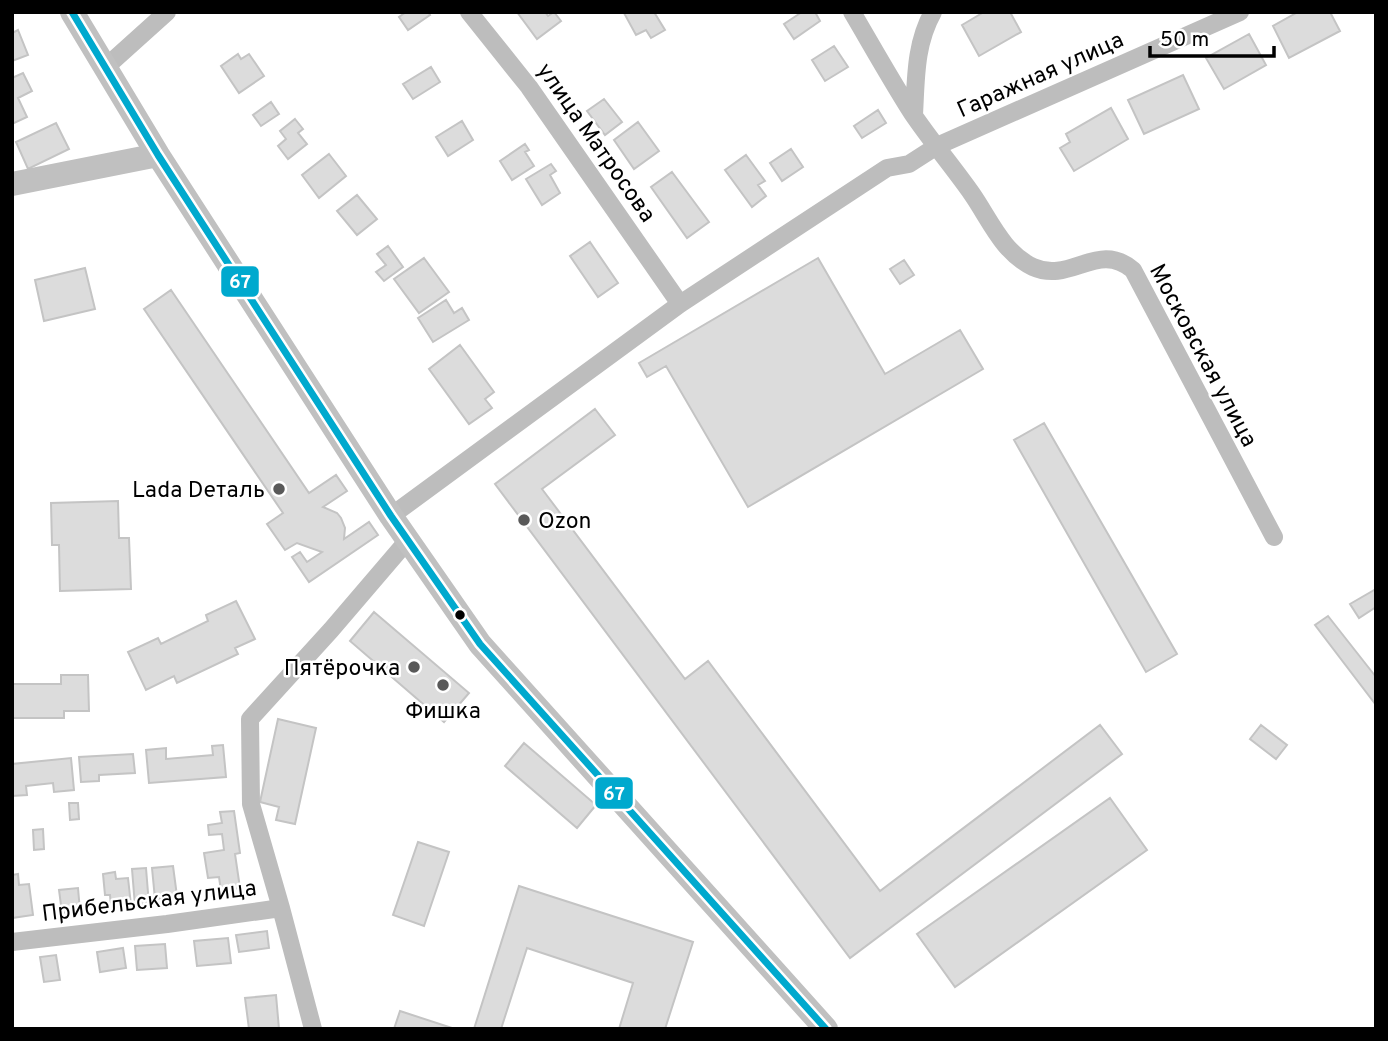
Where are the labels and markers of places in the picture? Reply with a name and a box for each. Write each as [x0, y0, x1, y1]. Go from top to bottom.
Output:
place label: Lada Dеталь [132, 477, 265, 506]
marker: Lada Dеталь [271, 481, 287, 497]
place label: Ozon [538, 508, 591, 537]
marker: Ozon [516, 512, 532, 528]
unlabelled marker [453, 608, 467, 622]
place label: Пятёрочка [284, 655, 400, 684]
marker: Пятёрочка [406, 659, 422, 675]
marker: Фишка [435, 677, 451, 693]
place label: Фишка [405, 698, 481, 727]

